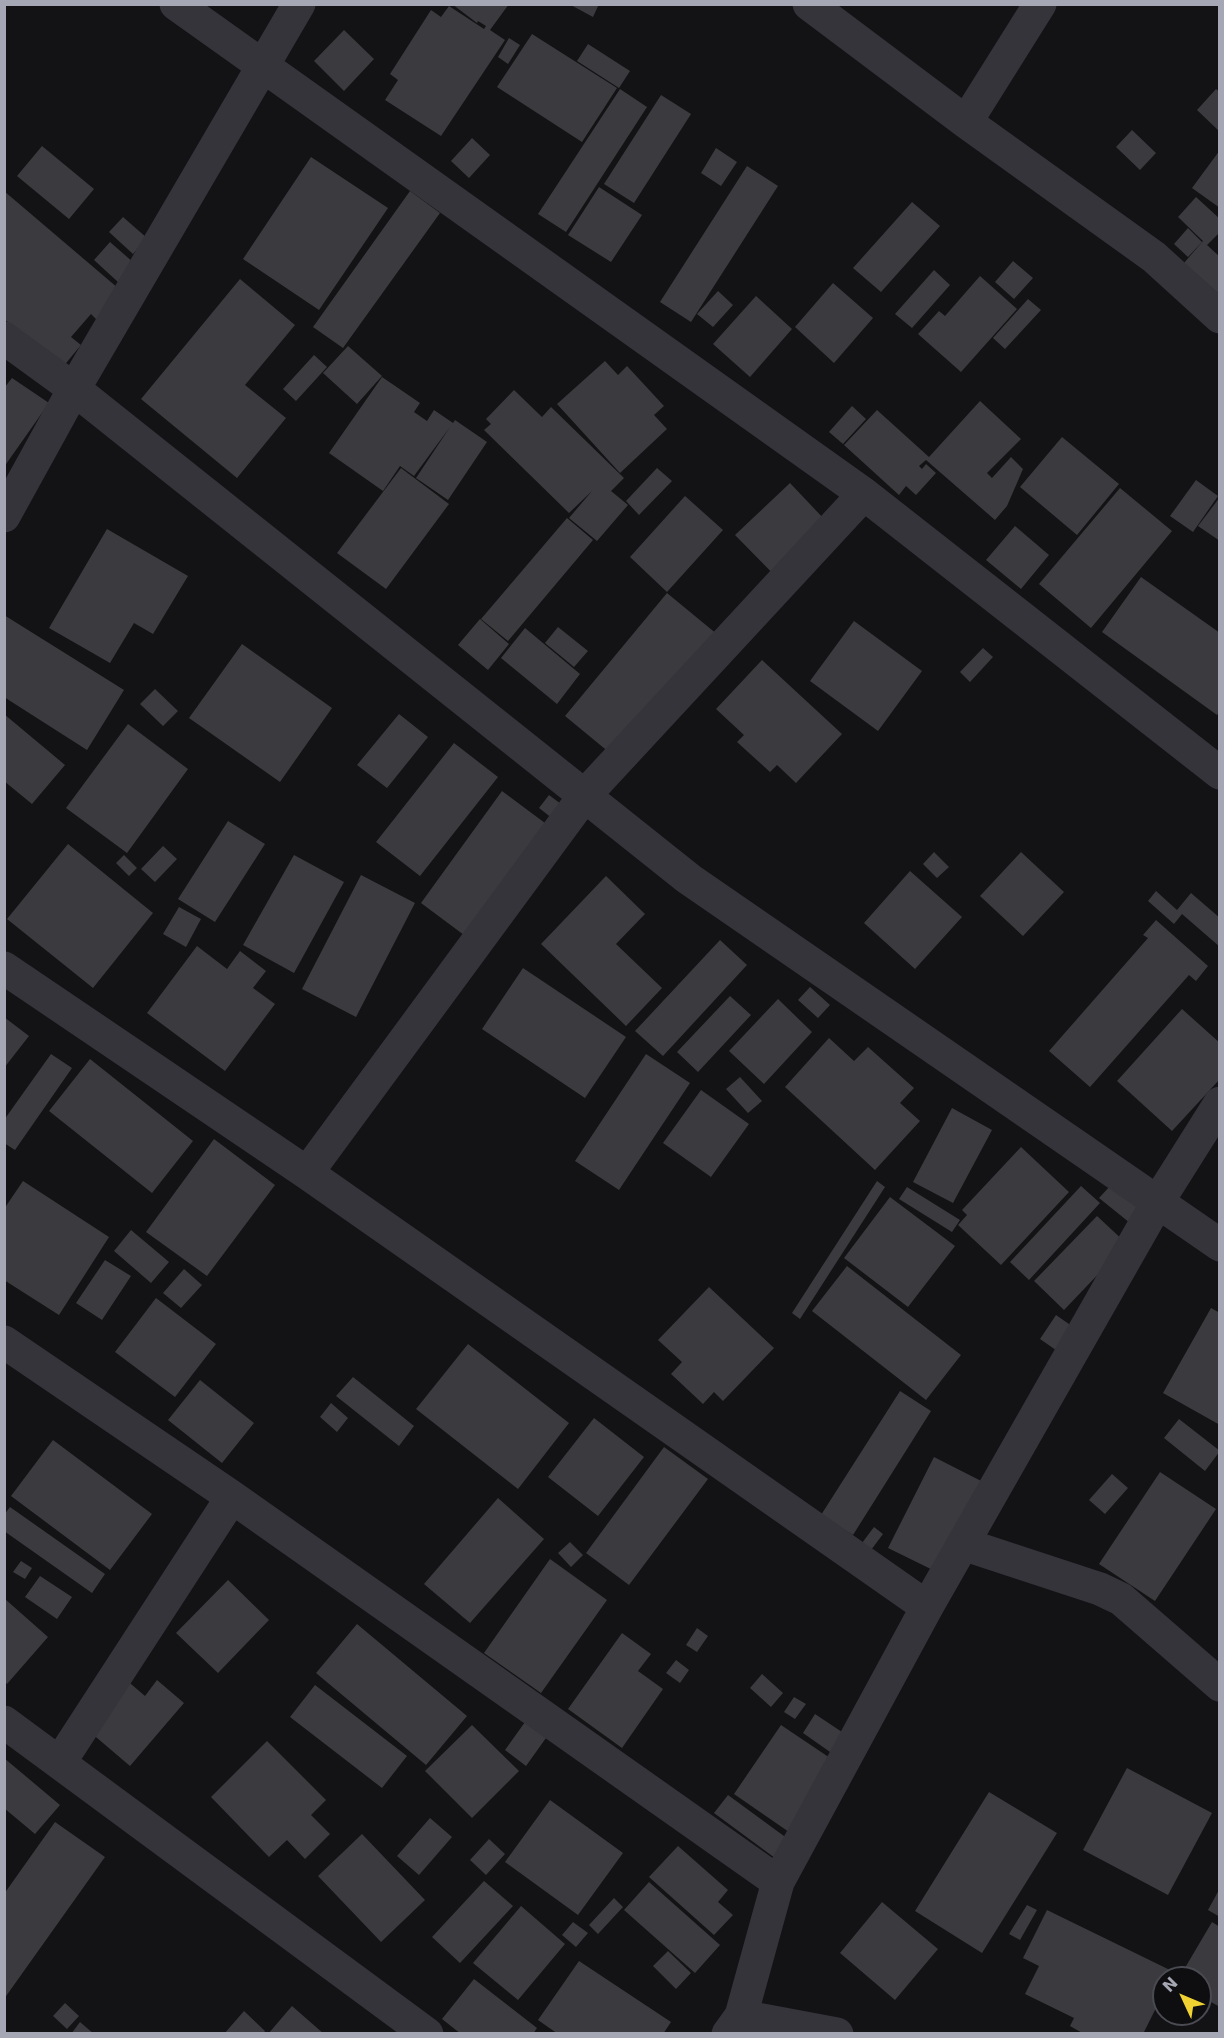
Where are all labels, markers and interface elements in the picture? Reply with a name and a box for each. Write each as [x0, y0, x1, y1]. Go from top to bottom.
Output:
north arrow [1152, 1966, 1212, 2026]
text: N [1159, 1973, 1182, 1996]

